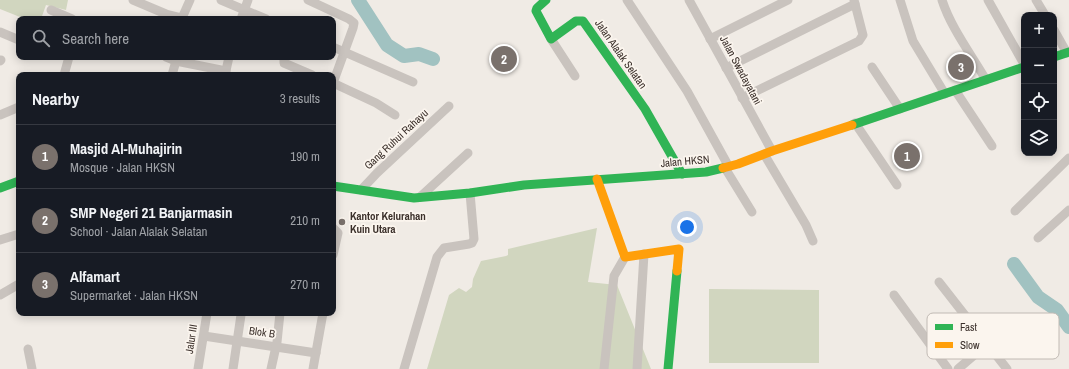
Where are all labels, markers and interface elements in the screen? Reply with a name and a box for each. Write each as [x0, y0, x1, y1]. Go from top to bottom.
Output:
map controls [1021, 12, 1057, 156]
button: + [1021, 12, 1057, 48]
search box [16, 16, 336, 60]
street label: Jalan Alalak Selatan [592, 17, 650, 91]
icon: search [30, 27, 52, 49]
text: Search here [62, 28, 129, 49]
street label: Jalan Swadayatani [717, 33, 765, 107]
pin: 2 [491, 44, 517, 74]
button: − [1021, 48, 1057, 84]
pin: 3 [948, 52, 974, 82]
button: locate [1021, 84, 1057, 120]
text: Nearby [32, 87, 79, 110]
text: 3 results [280, 90, 320, 107]
street label: Gang Ruhui Rahayu [361, 106, 431, 172]
button: layers [1021, 120, 1057, 156]
text: Masjid Al-Muhajirin [70, 138, 182, 159]
pin: 1 [894, 141, 920, 171]
text: 1 [42, 148, 48, 165]
text: 190 m [290, 148, 320, 165]
street label: Jalan HKSN [660, 152, 710, 170]
text: Mosque · Jalan HKSN [70, 159, 175, 176]
text: SMP Negeri 21 Banjarmasin [70, 202, 233, 223]
place label: Kantor Kelurahan Kuin Utara [350, 209, 426, 236]
text: 2 [42, 212, 48, 229]
text: 210 m [290, 212, 320, 229]
marker: Kantor Kelurahan Kuin Utara [337, 217, 347, 227]
your location [677, 217, 697, 237]
text: School · Jalan Alalak Selatan [70, 223, 208, 240]
text: Alfamart [70, 266, 120, 287]
text: 3 [42, 276, 48, 293]
text: 270 m [290, 276, 320, 293]
text: Supermarket · Jalan HKSN [70, 287, 198, 304]
legend [927, 313, 1059, 359]
text: Fast [960, 320, 978, 334]
street label: Jalur III [182, 323, 200, 355]
street label: Blok B [248, 323, 276, 341]
text: Slow [960, 338, 980, 352]

